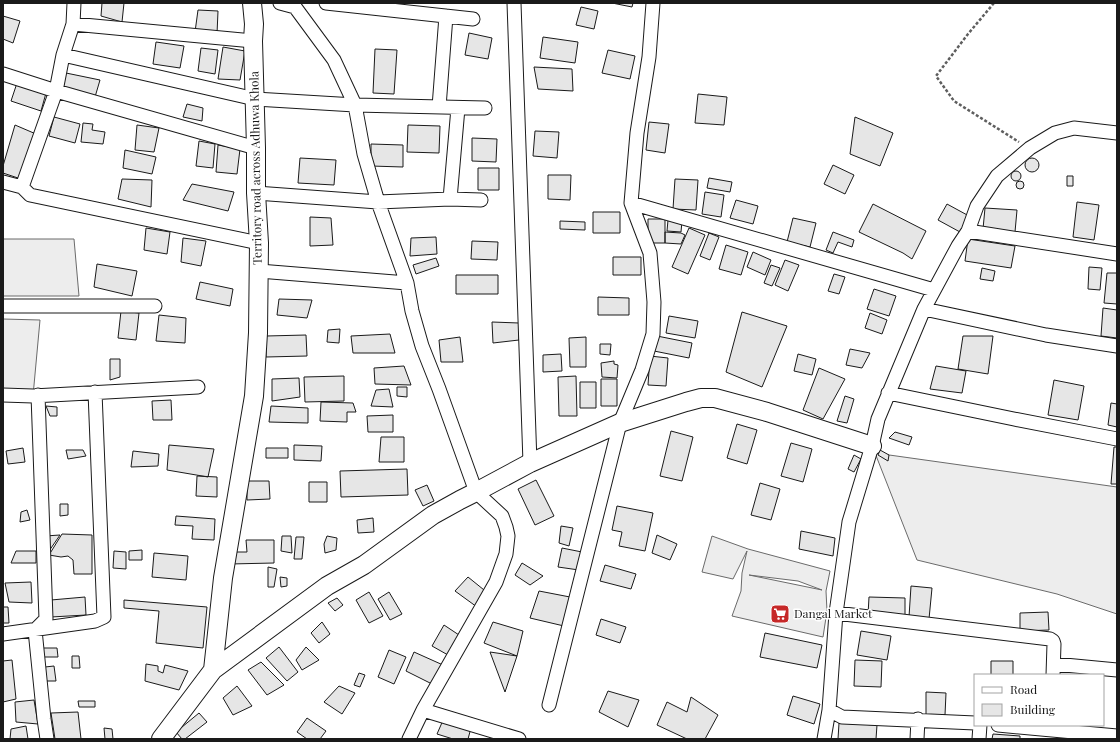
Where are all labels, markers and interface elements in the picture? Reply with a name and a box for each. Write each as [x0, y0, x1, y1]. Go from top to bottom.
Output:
street label: Territory road across Adhuwa Khola [245, 71, 265, 265]
supermarket icon: Dangal Market [769, 603, 791, 625]
place label: Dangal Market [794, 605, 873, 621]
legend [974, 674, 1104, 726]
text: Road [1010, 681, 1037, 697]
text: Building [1010, 701, 1056, 717]

